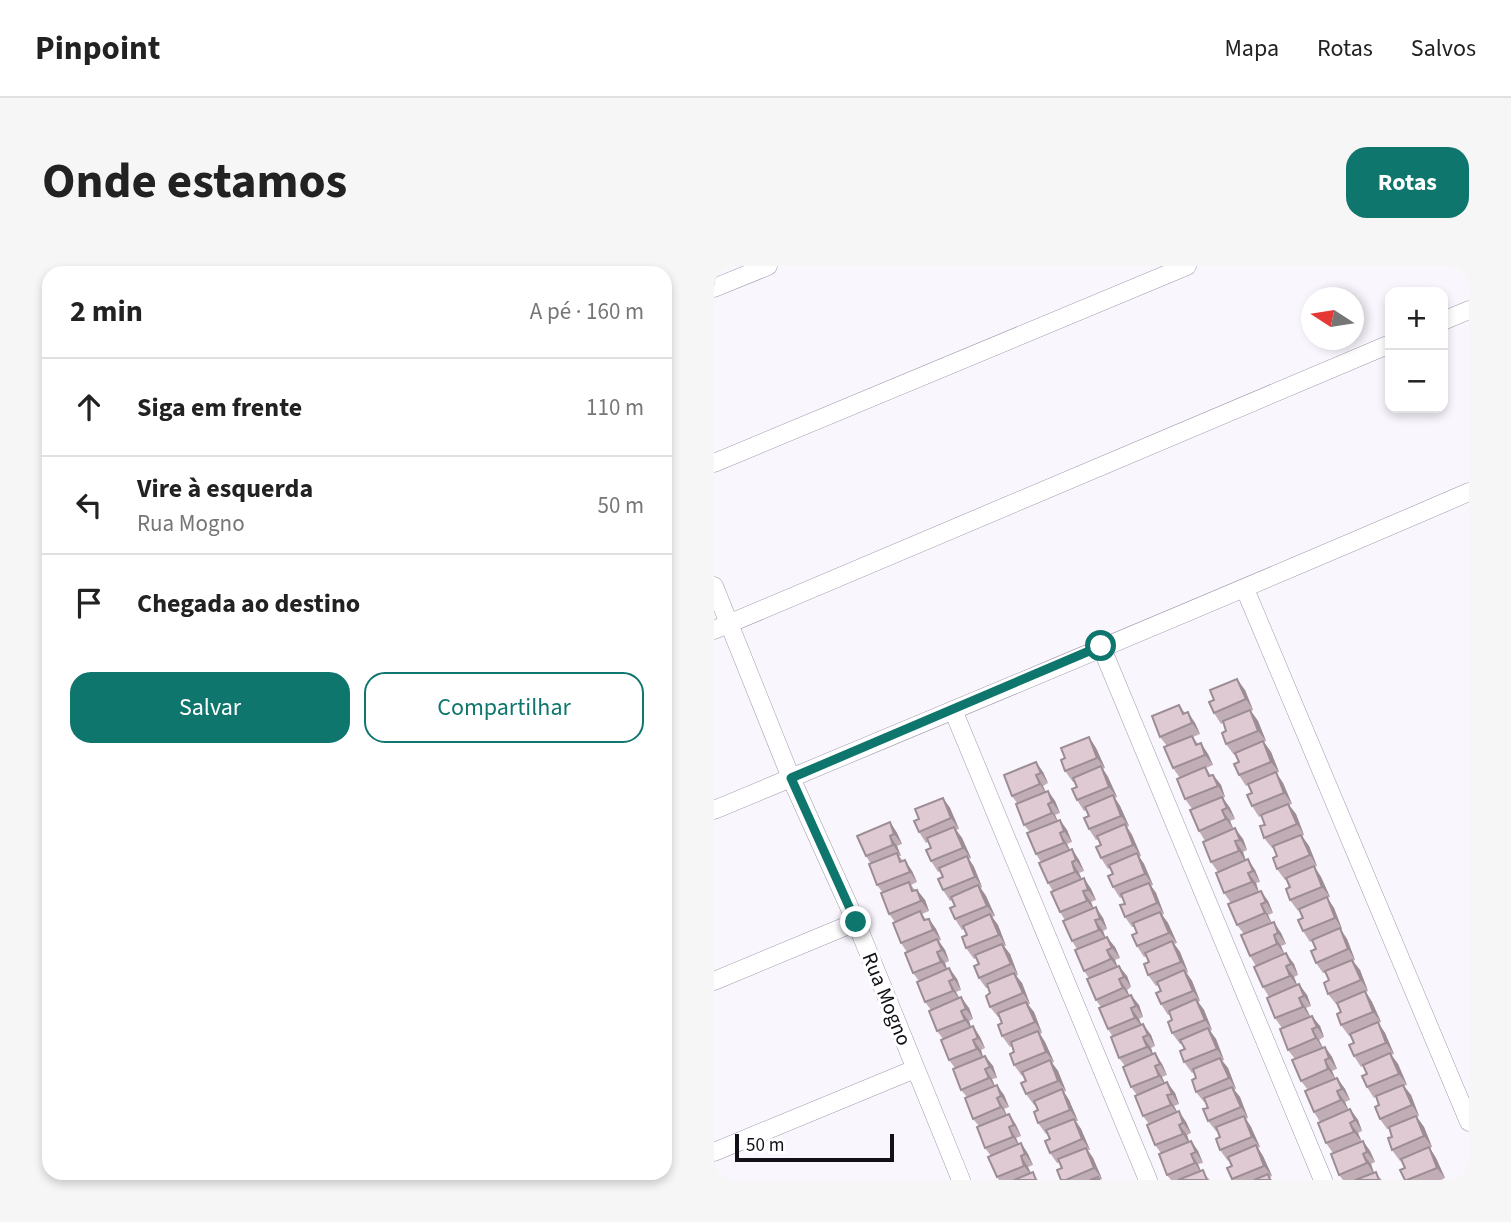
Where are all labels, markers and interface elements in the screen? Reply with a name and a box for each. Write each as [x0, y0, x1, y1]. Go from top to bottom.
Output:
text: Pinpoint [35, 25, 161, 72]
text: Mapa [1224, 31, 1279, 66]
text: Rotas [1317, 31, 1373, 66]
text: Salvos [1411, 31, 1476, 66]
text: Onde estamos [42, 147, 347, 217]
button: Rotas [1346, 147, 1469, 218]
north arrow [1301, 287, 1364, 350]
map controls [1385, 287, 1448, 413]
button: + [1385, 287, 1448, 350]
text: 2 min [70, 290, 143, 333]
text: A pé · 160 m [530, 295, 644, 328]
button: − [1385, 350, 1448, 413]
icon: ahead [70, 388, 108, 426]
text: Siga em frente [137, 389, 302, 426]
text: 110 m [586, 391, 644, 424]
text: Vire à esquerda [137, 470, 313, 507]
icon: left [70, 486, 108, 524]
text: 50 m [597, 489, 644, 522]
text: Rua Mogno [137, 507, 245, 540]
icon: arrive [70, 584, 108, 622]
text: Chegada ao destino [137, 585, 360, 622]
route start [1085, 630, 1116, 661]
button: Salvar [70, 672, 350, 743]
button: Compartilhar [364, 672, 644, 743]
route end [840, 906, 871, 937]
street label: Rua Mogno [855, 948, 919, 1050]
scale bar [735, 1131, 894, 1163]
text: 50 m [746, 1132, 784, 1159]

